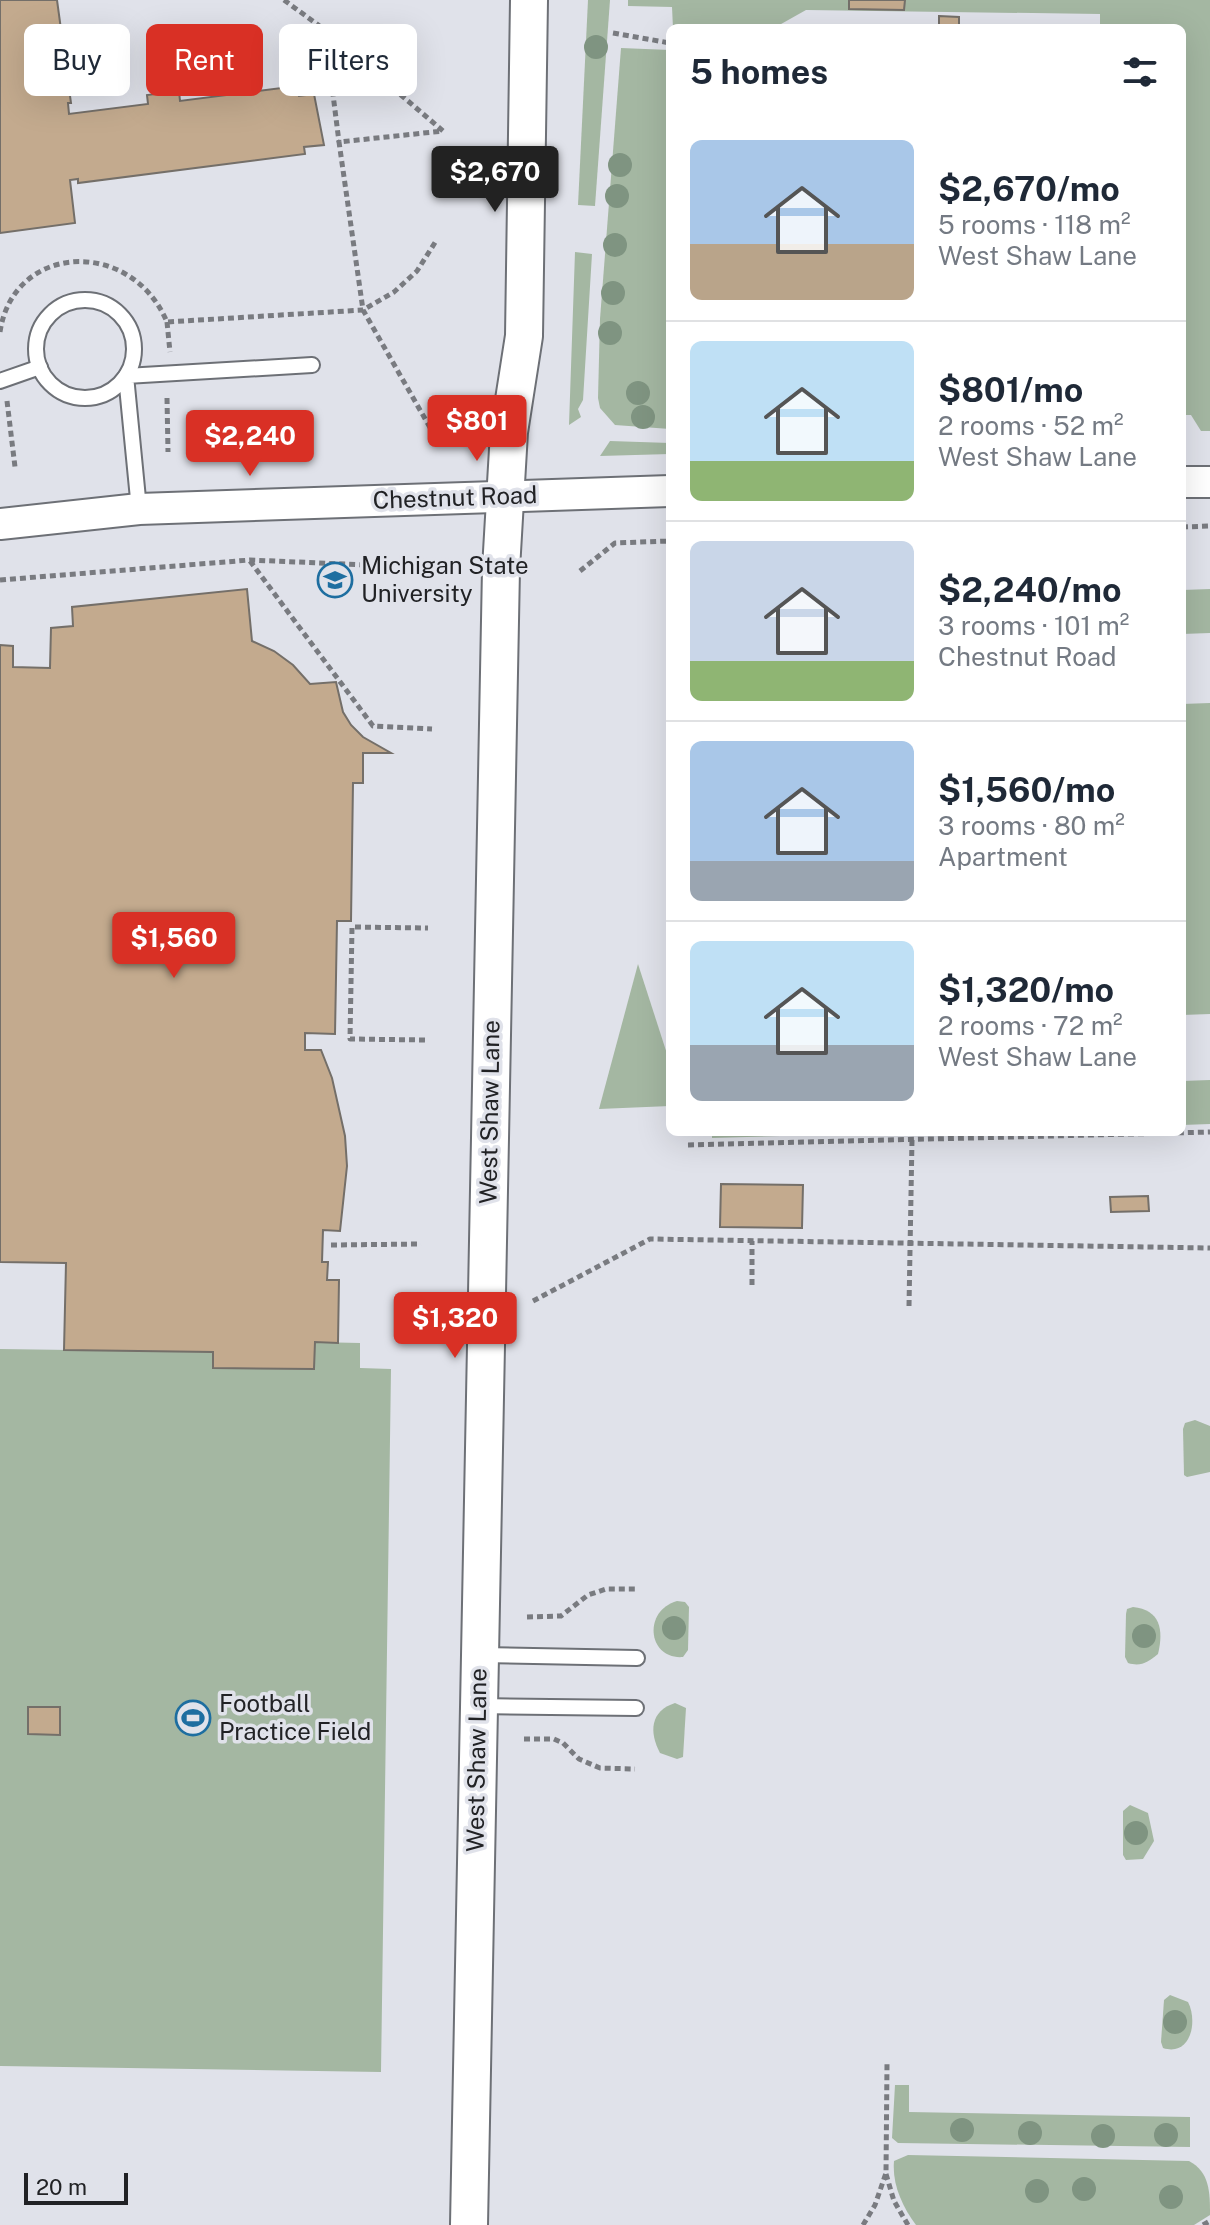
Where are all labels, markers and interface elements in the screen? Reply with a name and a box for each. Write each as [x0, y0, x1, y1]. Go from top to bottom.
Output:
chip: Buy [24, 24, 130, 96]
chip: Rent [146, 24, 263, 96]
chip: Filters [279, 24, 417, 96]
icon: filters [1118, 50, 1162, 94]
text: 5 homes [690, 52, 828, 92]
pin: $2,670 [430, 146, 560, 214]
text: $2,670 [450, 156, 540, 187]
text: $2,670/mo [938, 169, 1120, 209]
icon: home [754, 172, 850, 268]
text: 5 rooms · 118 m² [938, 209, 1131, 240]
text: West Shaw Lane [938, 240, 1137, 271]
text: $801/mo [938, 370, 1083, 410]
icon: home [754, 373, 850, 469]
pin: $801 [430, 395, 524, 463]
text: $801 [446, 405, 508, 436]
pin: $2,240 [185, 410, 315, 478]
text: 2 rooms · 52 m² [938, 410, 1124, 441]
text: $2,240 [204, 420, 296, 451]
text: West Shaw Lane [938, 441, 1137, 472]
street label: Chestnut Road [372, 480, 538, 514]
place label: Michigan State University [361, 551, 529, 607]
school or university icon: Michigan State University [316, 561, 354, 599]
text: $2,240/mo [938, 570, 1122, 610]
icon: home [754, 573, 850, 669]
text: 3 rooms · 101 m² [938, 610, 1129, 641]
text: Chestnut Road [938, 641, 1117, 672]
text: $1,560/mo [938, 770, 1115, 810]
icon: home [754, 773, 850, 869]
text: 3 rooms · 80 m² [938, 810, 1125, 841]
text: Apartment [938, 841, 1068, 872]
pin: $1,560 [109, 912, 239, 980]
text: $1,560 [130, 922, 218, 953]
text: $1,320/mo [938, 970, 1114, 1010]
icon: home [754, 973, 850, 1069]
text: 2 rooms · 72 m² [938, 1010, 1123, 1041]
street label: West Shaw Lane [473, 1020, 505, 1204]
text: West Shaw Lane [938, 1041, 1137, 1072]
pin: $1,320 [390, 1292, 520, 1360]
text: $1,320 [412, 1302, 498, 1333]
street label: West Shaw Lane [460, 1668, 492, 1852]
place label: Football Practice Field [219, 1689, 371, 1745]
sports icon: Football Practice Field [174, 1699, 212, 1737]
scale bar [24, 2169, 128, 2205]
text: 20 m [36, 2174, 87, 2200]

